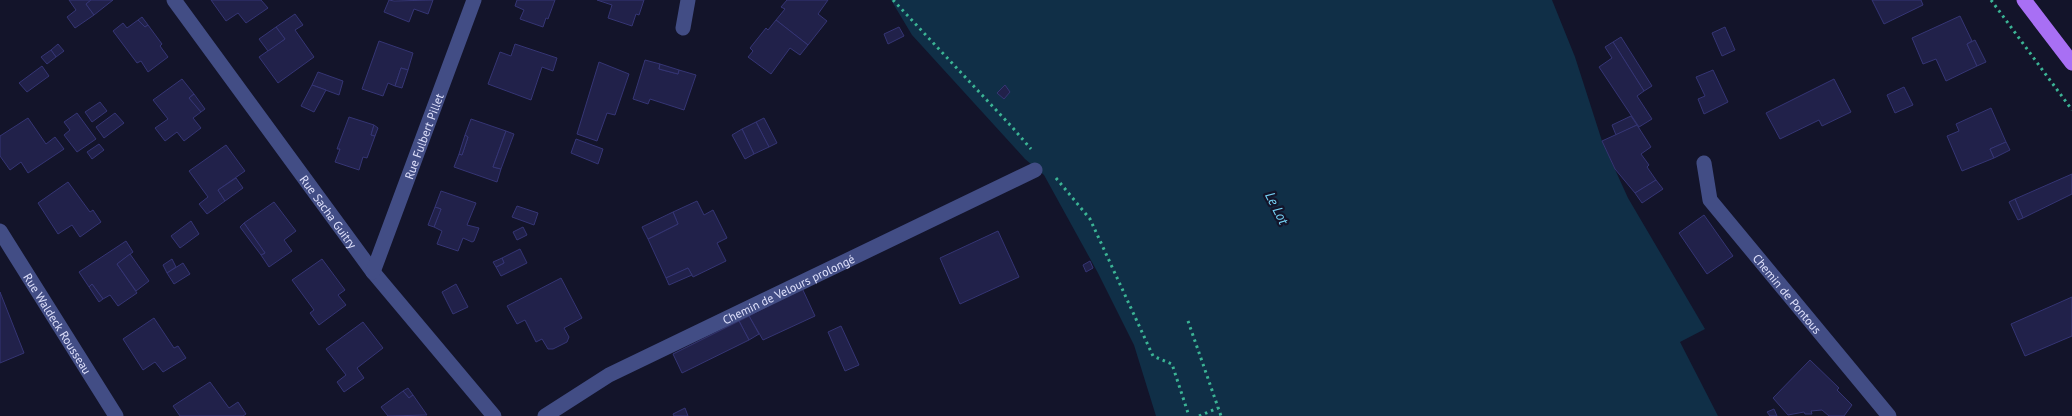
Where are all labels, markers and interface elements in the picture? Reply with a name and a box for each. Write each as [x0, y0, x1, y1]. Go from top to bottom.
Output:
street label: Rue Fulbert Pillet [401, 91, 446, 181]
street label: Rue Sacha Guitry [297, 172, 361, 251]
water label: Le Lot [1261, 189, 1293, 228]
street label: Chemin de Velours prolongé [720, 251, 857, 327]
street label: Chemin de Pontous [1750, 251, 1825, 337]
street label: Rue Waldeck Rousseau [21, 270, 95, 377]

